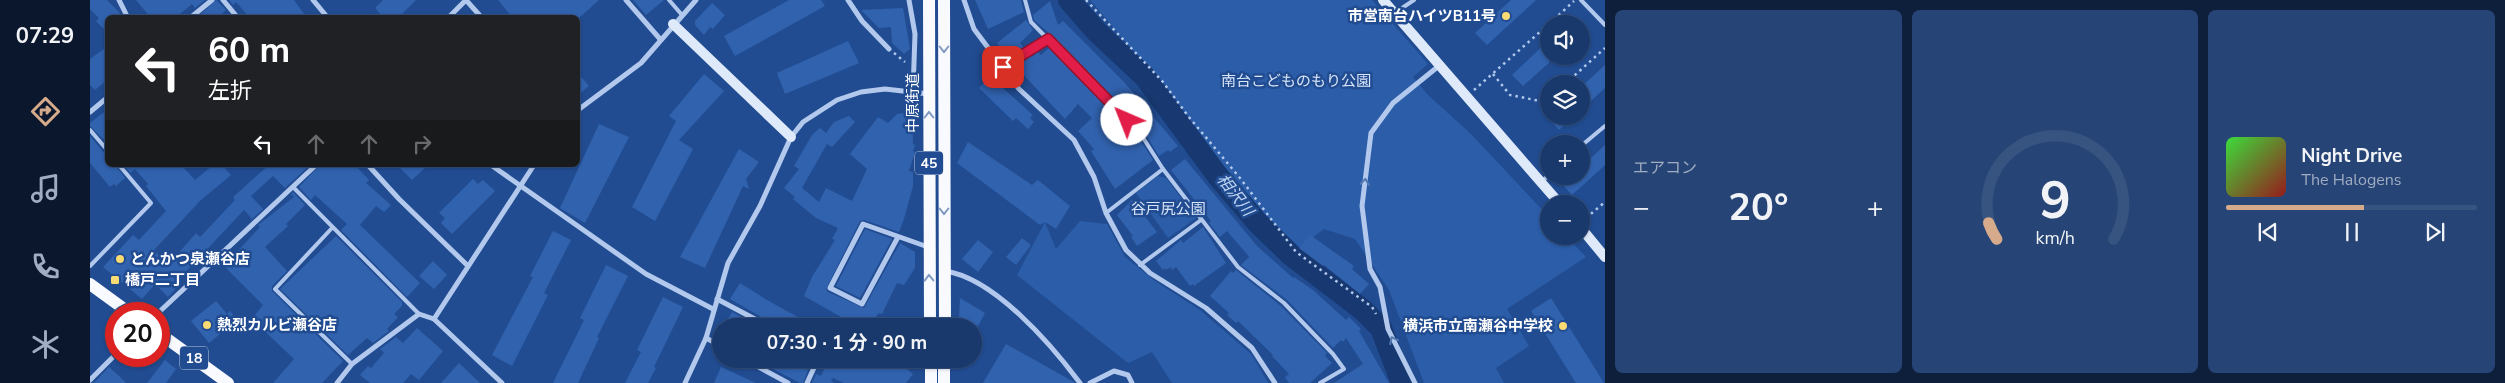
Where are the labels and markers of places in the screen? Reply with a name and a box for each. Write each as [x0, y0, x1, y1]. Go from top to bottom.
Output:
place label: 市営南台ハイツB11号 [1348, 6, 1496, 26]
marker: 市営南台ハイツB11号 [1500, 10, 1512, 22]
pin [982, 46, 1024, 88]
place label: とんかつ泉瀬谷店 [130, 249, 250, 269]
marker: とんかつ泉瀬谷店 [114, 253, 126, 265]
place label: 橋戸二丁目 [125, 270, 200, 290]
marker: 橋戸二丁目 [109, 274, 121, 286]
place label: 熱烈カルビ瀬谷店 [217, 315, 337, 335]
place label: 横浜市立南瀬谷中学校 [1403, 316, 1553, 336]
marker: 熱烈カルビ瀬谷店 [201, 319, 213, 331]
marker: 横浜市立南瀬谷中学校 [1557, 320, 1569, 332]

